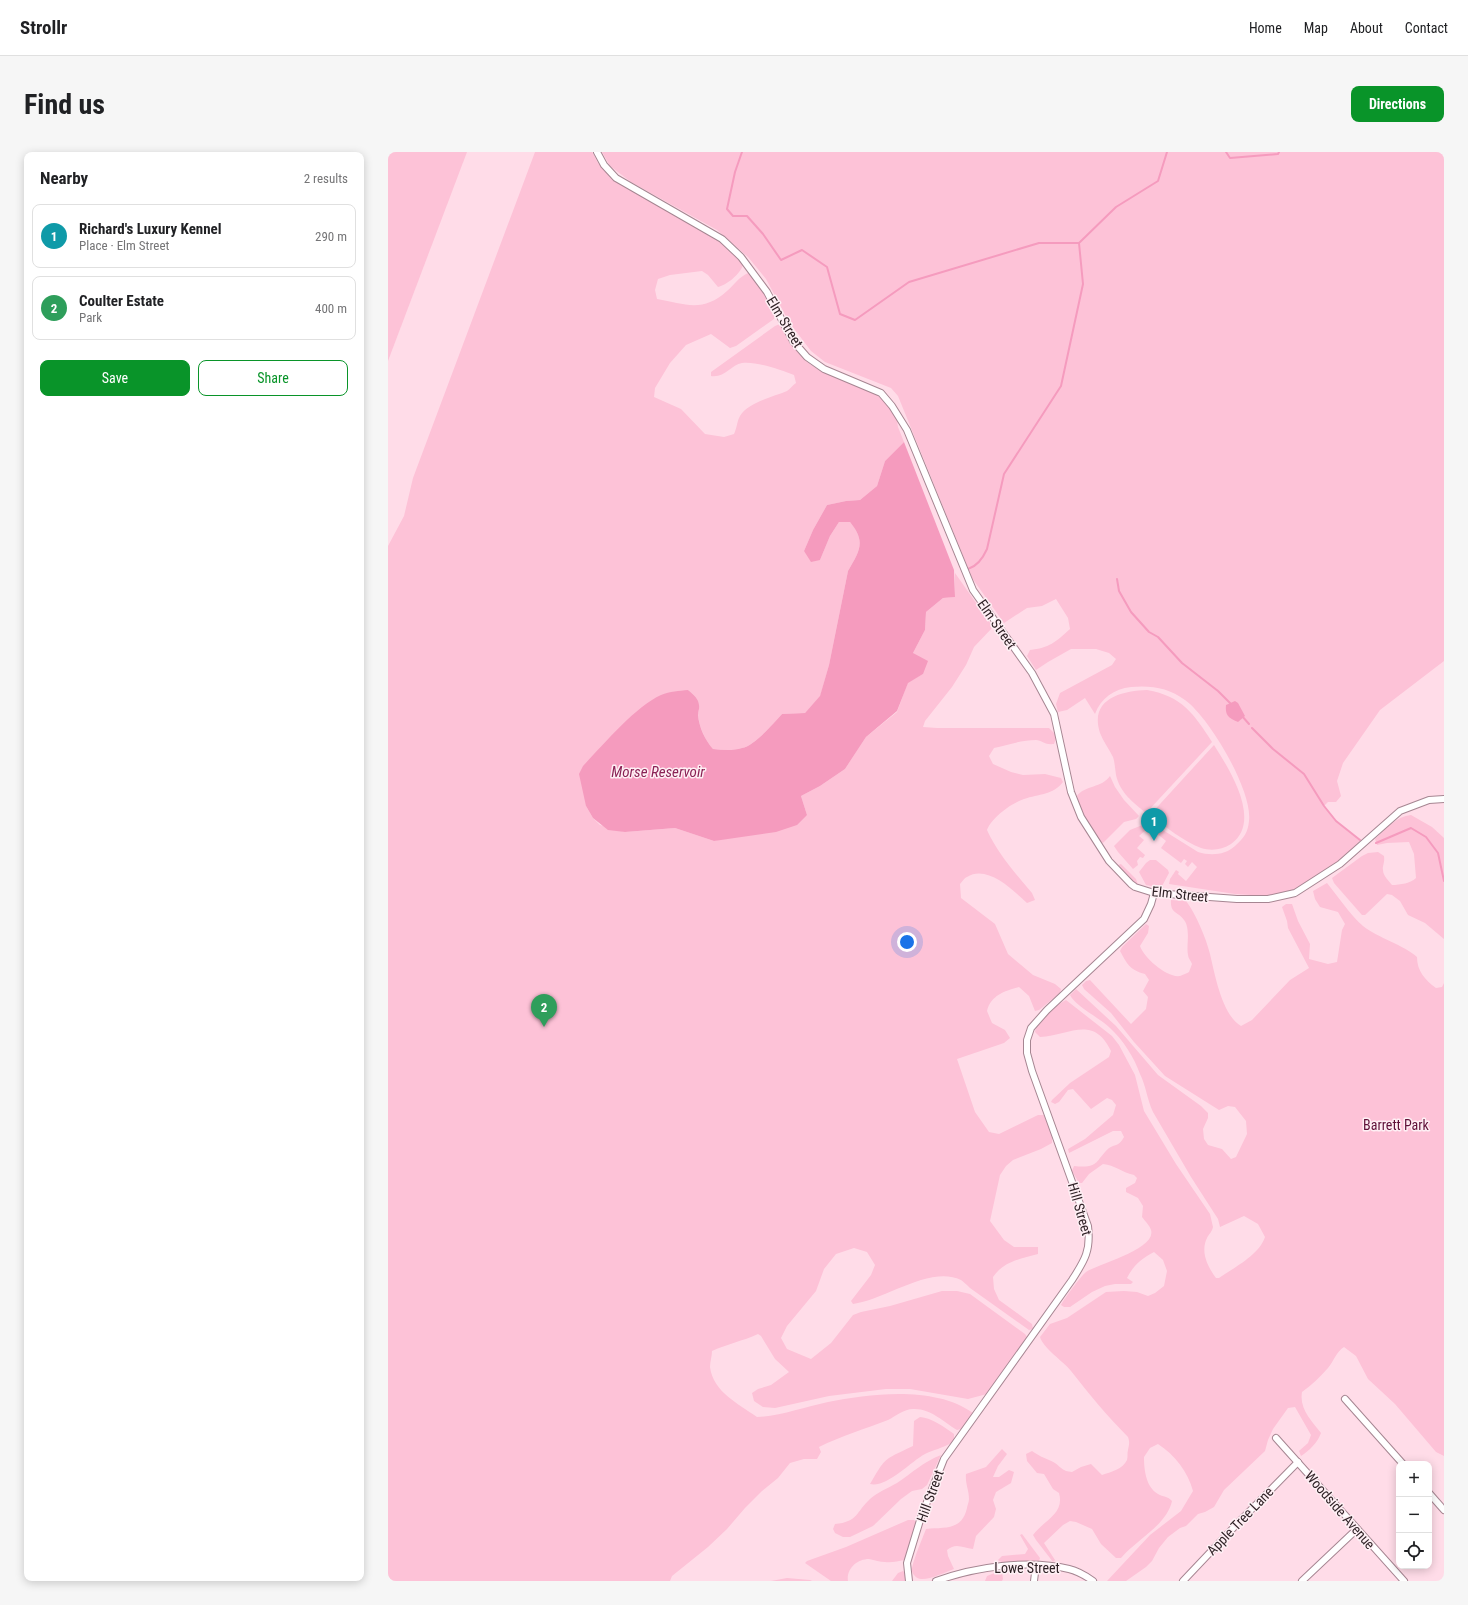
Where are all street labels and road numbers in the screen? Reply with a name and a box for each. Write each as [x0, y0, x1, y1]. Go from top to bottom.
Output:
street label: Elm Street [764, 294, 806, 350]
street label: Elm Street [974, 596, 1020, 652]
street label: Elm Street [1151, 883, 1209, 905]
street label: Hill Street [1065, 1181, 1095, 1237]
street label: Hill Street [913, 1468, 947, 1524]
street label: Woodside Avenue [1302, 1468, 1378, 1553]
street label: Apple Tree Lane [1203, 1483, 1277, 1558]
street label: Lowe Street [994, 1560, 1060, 1576]

